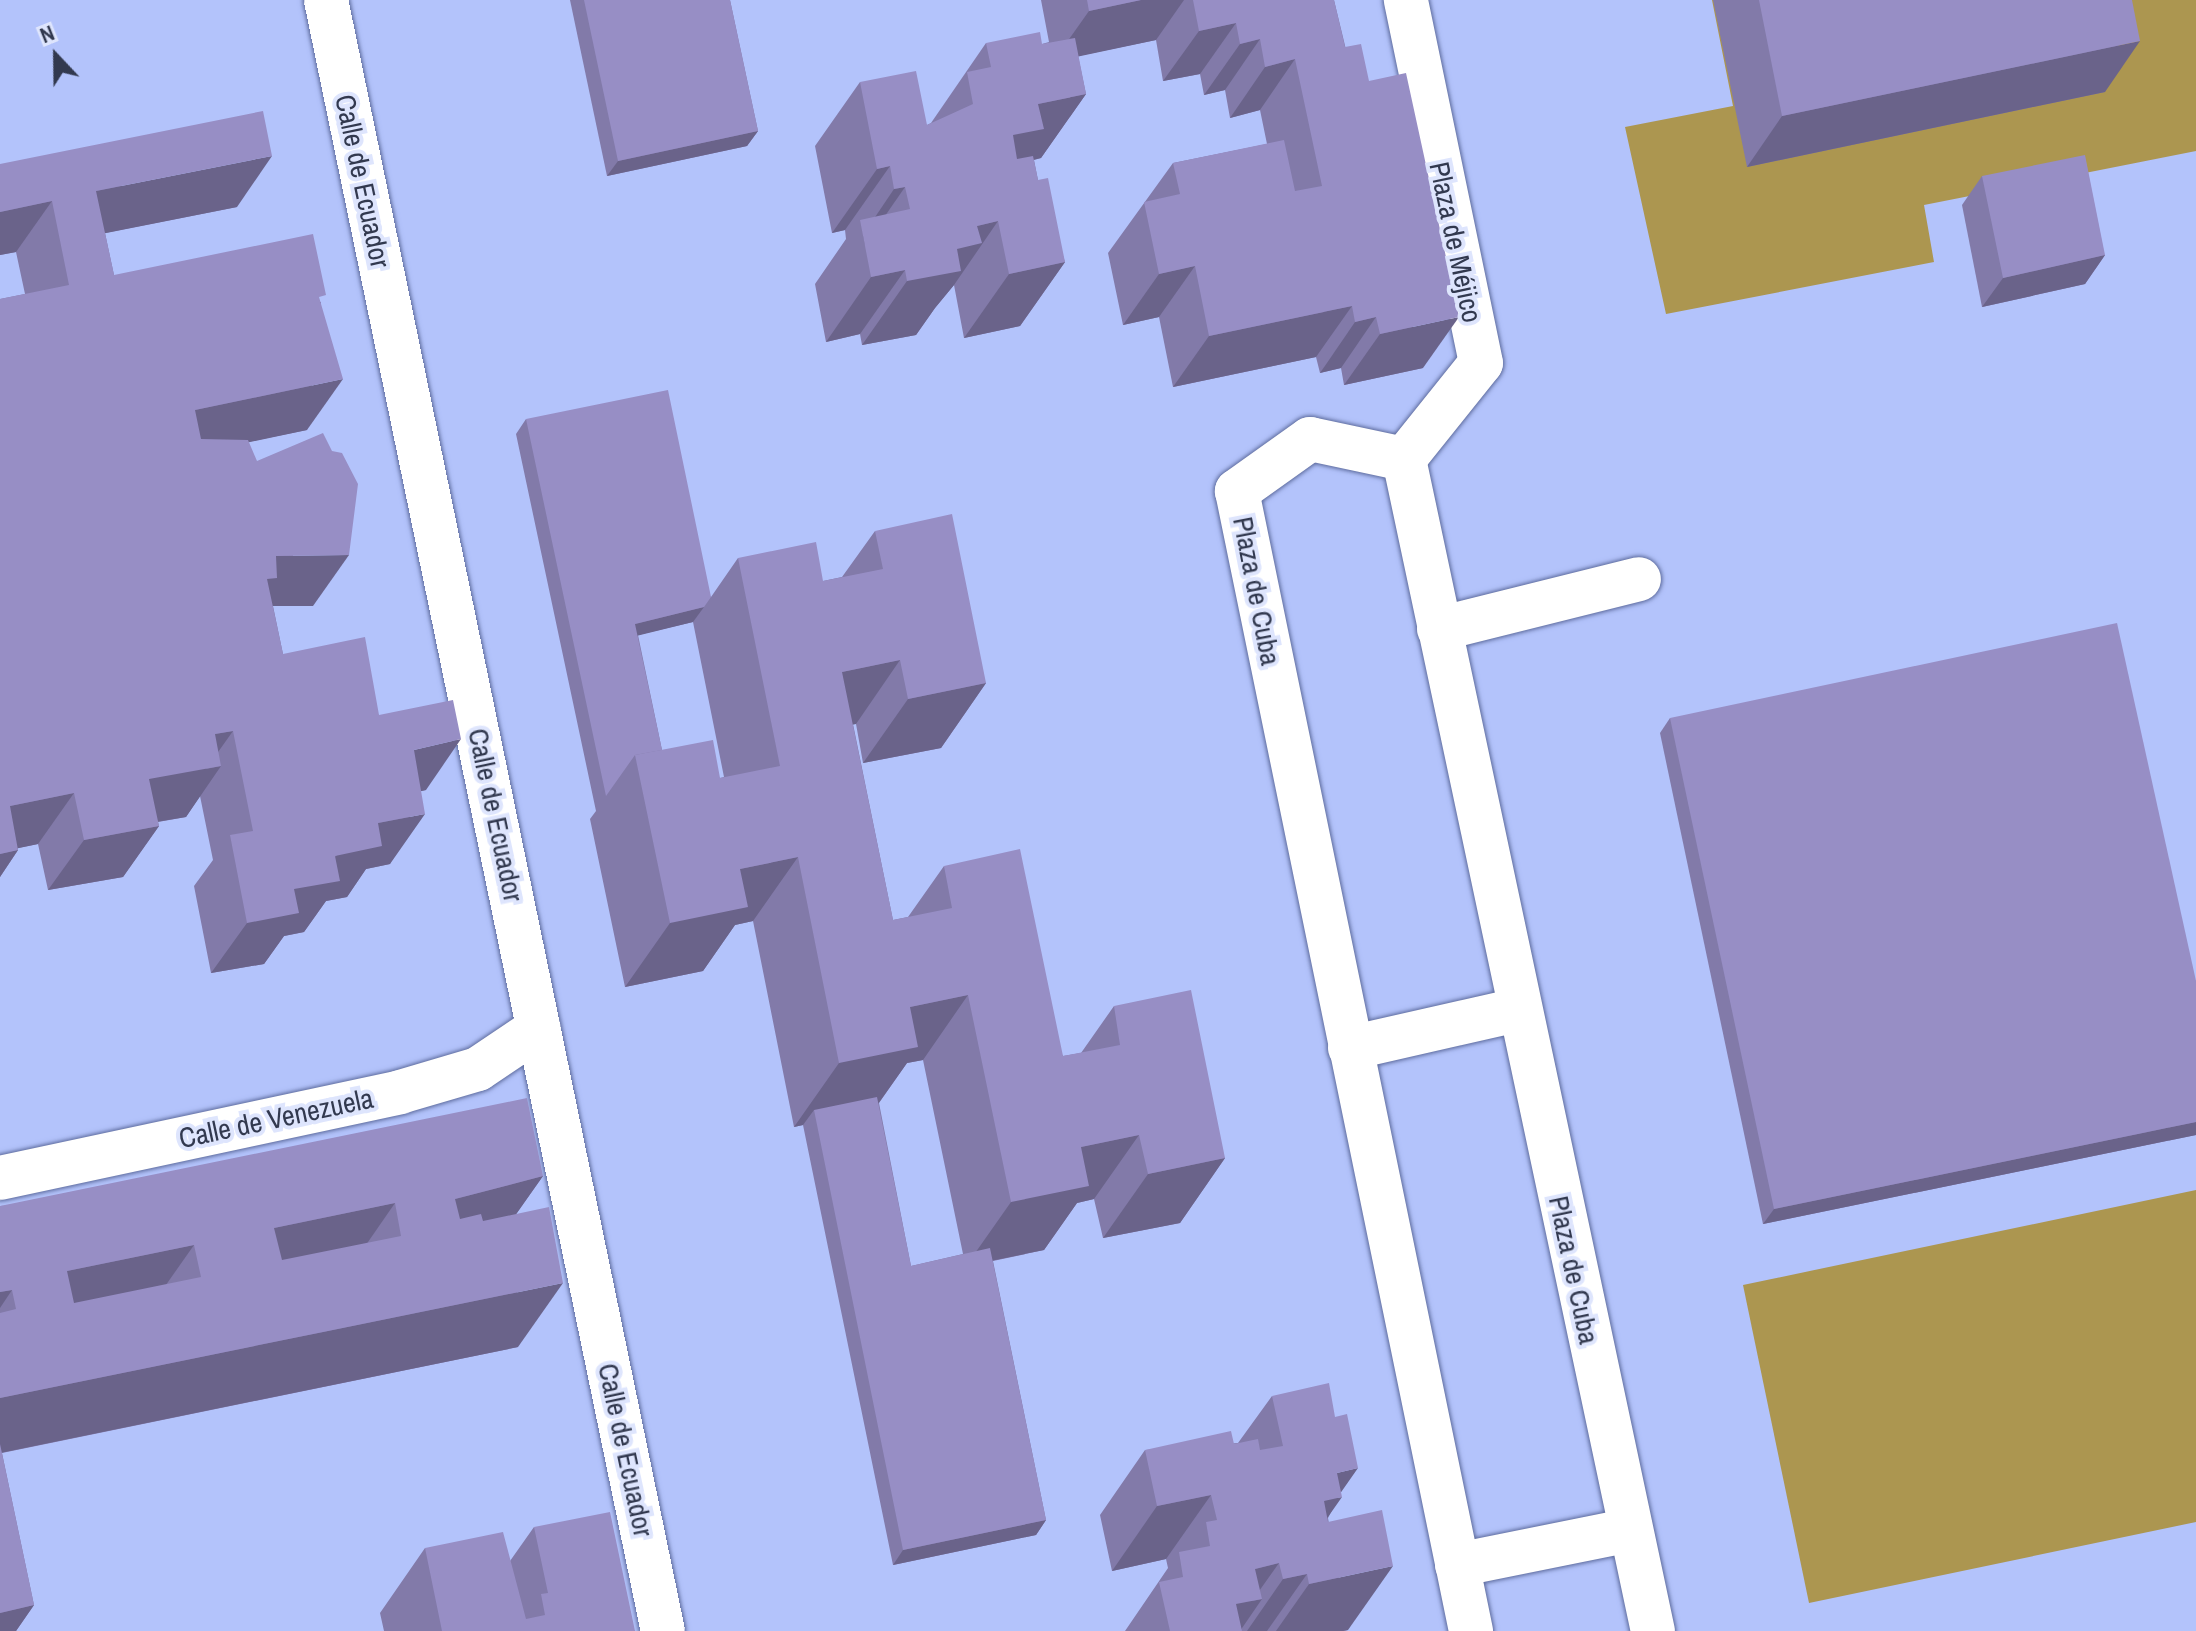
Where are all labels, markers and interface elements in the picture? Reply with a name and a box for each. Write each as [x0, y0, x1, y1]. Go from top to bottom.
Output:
north arrow [16, 16, 96, 96]
text: N [35, 17, 59, 50]
street label: Calle de Ecuador [328, 91, 398, 271]
street label: Plaza de Méjico [1423, 159, 1489, 325]
street label: Plaza de Cuba [1226, 514, 1288, 668]
street label: Calle de Ecuador [461, 725, 531, 905]
street label: Calle de Venezuela [176, 1081, 376, 1155]
street label: Plaza de Cuba [1542, 1193, 1606, 1347]
street label: Calle de Ecuador [591, 1360, 661, 1540]

